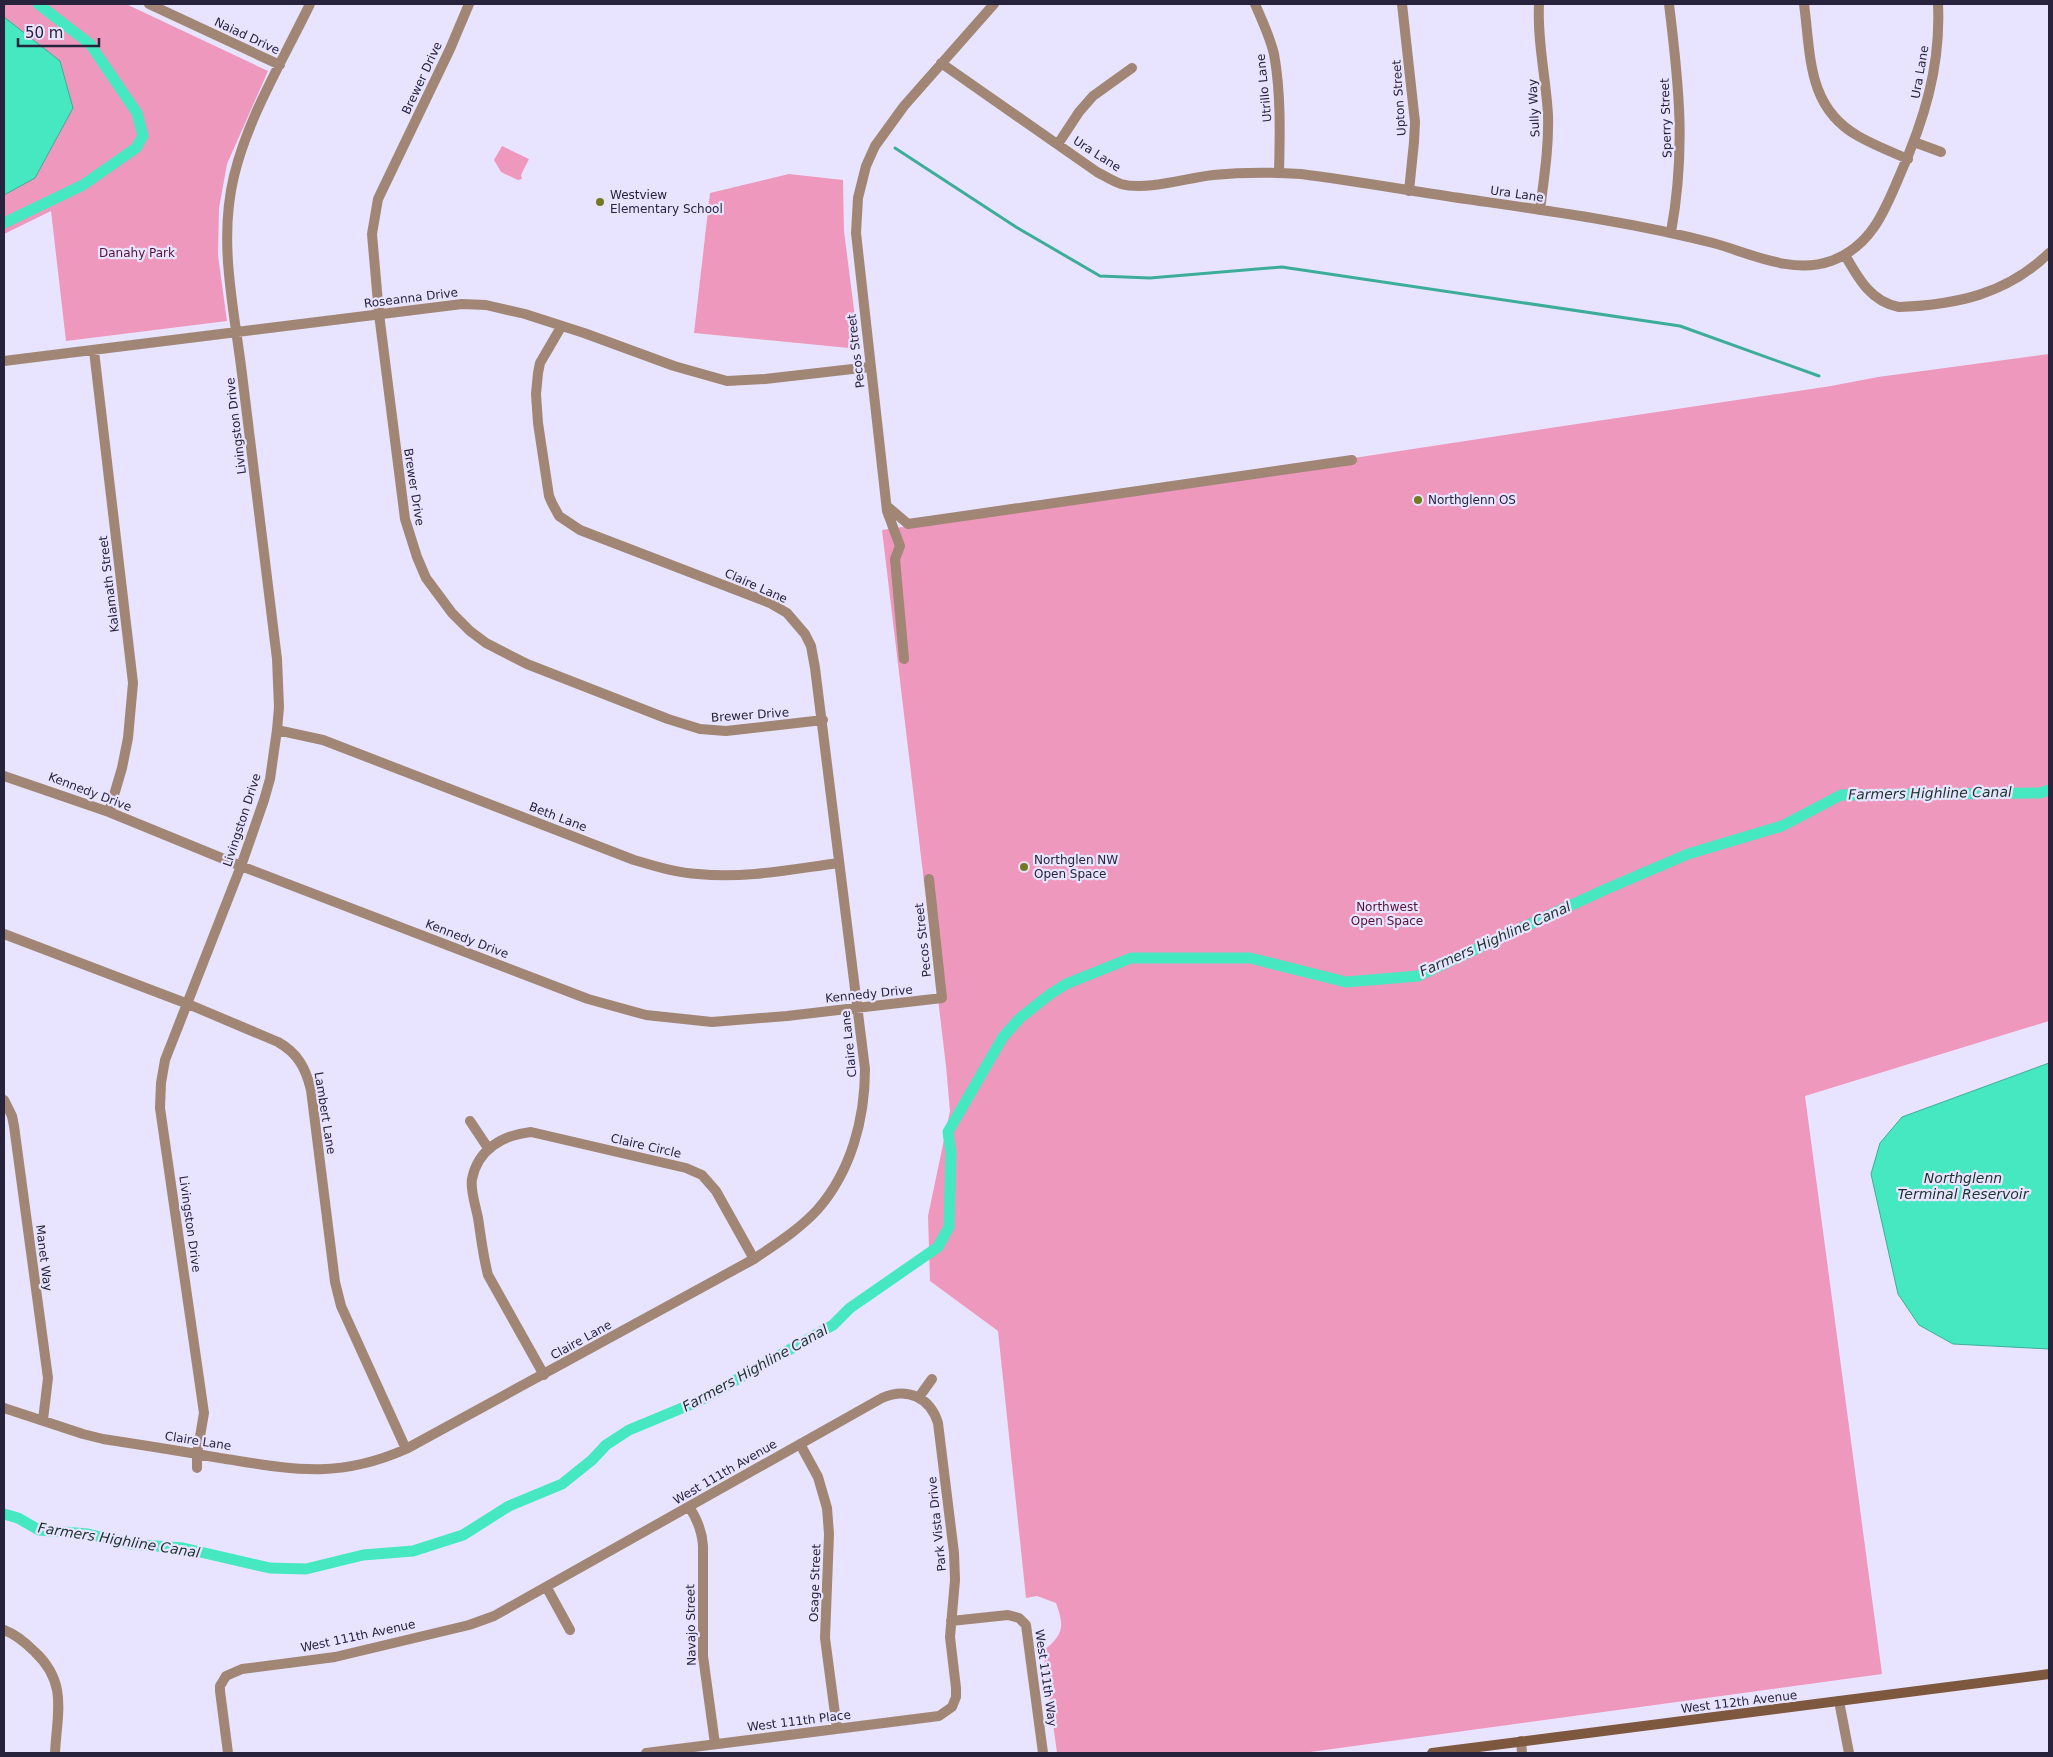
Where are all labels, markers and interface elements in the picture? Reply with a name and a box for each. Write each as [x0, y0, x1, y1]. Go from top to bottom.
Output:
scale bar [18, 15, 99, 47]
street label: Naiad Drive [212, 15, 282, 57]
text: 50 m [25, 24, 63, 42]
street label: Brewer Drive [399, 40, 445, 116]
street label: Ura Lane [1908, 44, 1932, 100]
street label: Utrillo Lane [1253, 53, 1275, 123]
street label: Upton Street [1389, 59, 1409, 137]
street label: Sully Way [1525, 78, 1543, 138]
street label: Sperry Street [1658, 78, 1674, 158]
street label: Ura Lane [1071, 133, 1123, 175]
street label: Ura Lane [1489, 183, 1545, 205]
place label: Westview Elementary School [610, 188, 723, 216]
marker: Westview Elementary School [594, 196, 606, 208]
park label: Danahy Park [99, 246, 175, 260]
street label: Roseanna Drive [363, 285, 459, 311]
street label: Pecos Street [844, 313, 867, 389]
street label: Livingston Drive [223, 377, 249, 475]
street label: Brewer Drive [401, 447, 427, 527]
place label: Northglenn OS [1428, 493, 1516, 507]
marker: Northglenn OS [1412, 494, 1424, 506]
street label: Kalamath Street [96, 535, 122, 633]
street label: Claire Lane [722, 566, 790, 606]
street label: Brewer Drive [710, 705, 790, 725]
street label: Kennedy Drive [47, 770, 133, 814]
street label: Livingston Drive [220, 772, 264, 868]
water label: Farmers Highline Canal [1848, 784, 2012, 802]
street label: Beth Lane [527, 800, 589, 834]
place label: Northglen NW Open Space [1034, 853, 1118, 881]
marker: Northglen NW Open Space [1018, 861, 1030, 873]
water label: Farmers Highline Canal [1417, 898, 1573, 980]
park label: Northwest Open Space [1351, 900, 1423, 928]
street label: Pecos Street [912, 902, 934, 978]
street label: Kennedy Drive [424, 917, 510, 961]
street label: Kennedy Drive [825, 982, 913, 1006]
street label: Claire Lane [839, 1010, 859, 1078]
street label: Lambert Lane [312, 1071, 338, 1155]
street label: Claire Circle [609, 1131, 683, 1161]
water label: Northglenn Terminal Reservoir [1897, 1170, 2030, 1202]
street label: Livingston Drive [176, 1175, 204, 1273]
street label: Manet Way [33, 1224, 55, 1292]
street label: Claire Lane [548, 1318, 614, 1362]
water label: Farmers Highline Canal [680, 1321, 831, 1415]
street label: Claire Lane [164, 1429, 232, 1453]
street label: West 111th Avenue [671, 1437, 779, 1507]
street label: Park Vista Drive [925, 1476, 949, 1572]
water label: Farmers Highline Canal [37, 1519, 201, 1561]
street label: Osage Street [807, 1543, 823, 1622]
street label: Navajo Street [683, 1584, 699, 1666]
street label: West 111th Avenue [299, 1617, 417, 1655]
street label: West 111th Way [1032, 1629, 1060, 1727]
street label: West 112th Avenue [1680, 1688, 1798, 1716]
street label: West 111th Place [746, 1708, 852, 1734]

